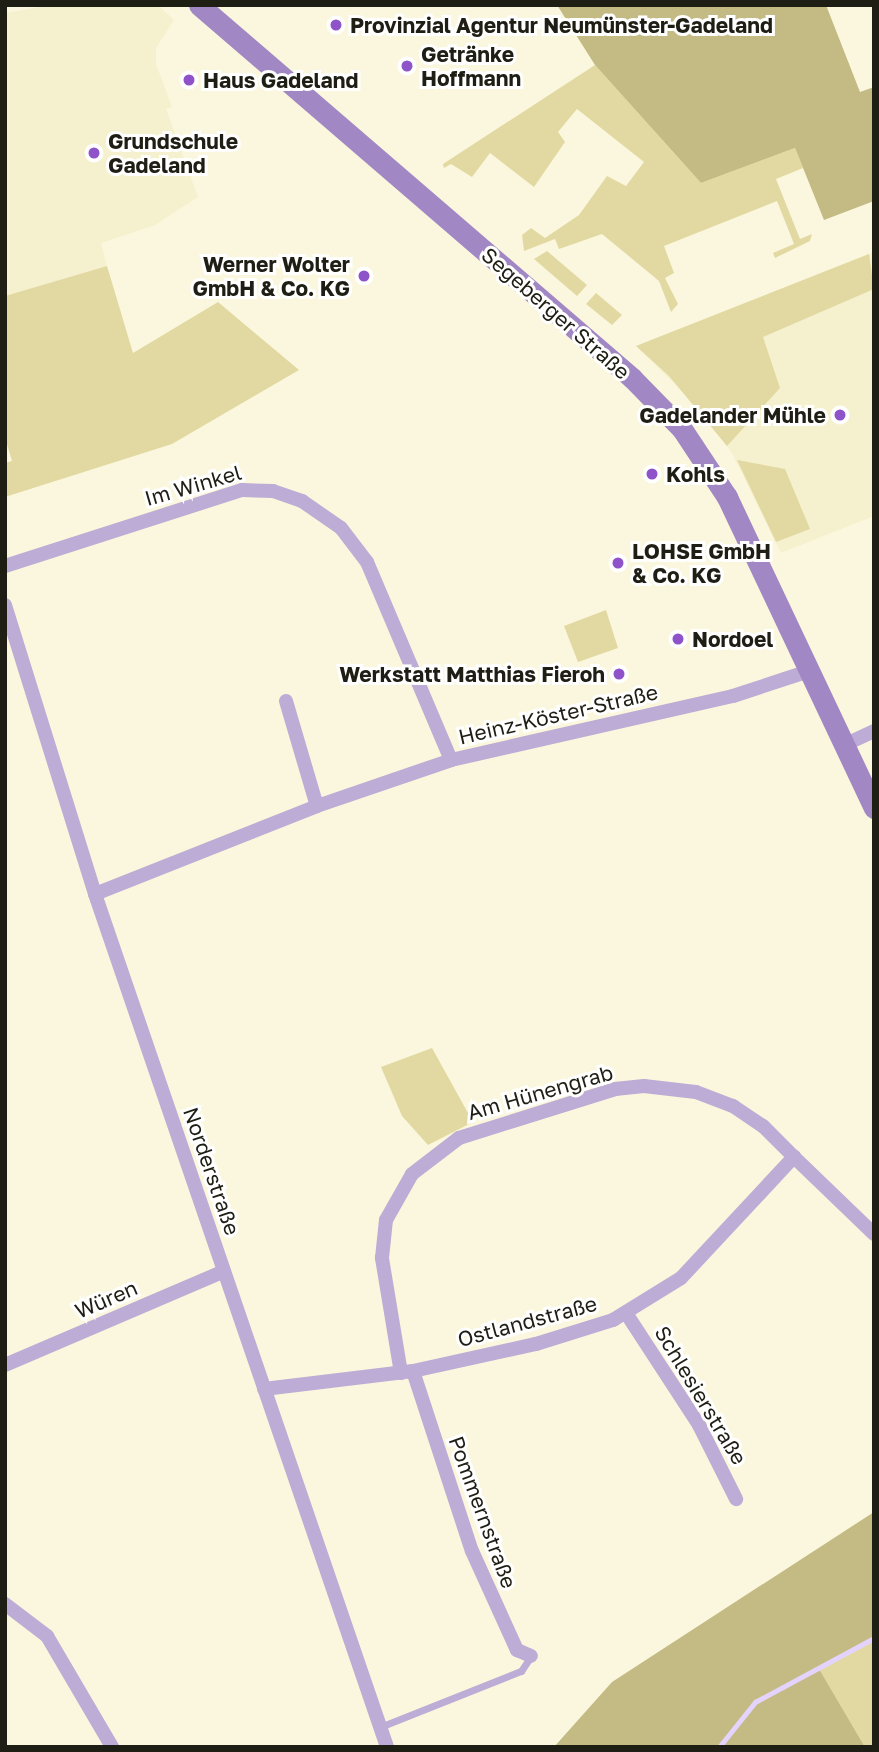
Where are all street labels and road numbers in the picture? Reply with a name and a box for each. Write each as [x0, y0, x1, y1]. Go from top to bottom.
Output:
street label: Segeberger Straße [477, 242, 635, 384]
street label: Im Winkel [142, 459, 244, 511]
street label: Heinz-Köster-Straße [456, 679, 660, 749]
street label: Am Hünengrab [464, 1059, 616, 1125]
street label: Norderstraße [178, 1104, 246, 1238]
street label: Würen [71, 1275, 141, 1323]
street label: Ostlandstraße [455, 1290, 599, 1352]
street label: Schlesierstraße [650, 1321, 752, 1469]
street label: Pommernstraße [444, 1432, 522, 1592]

